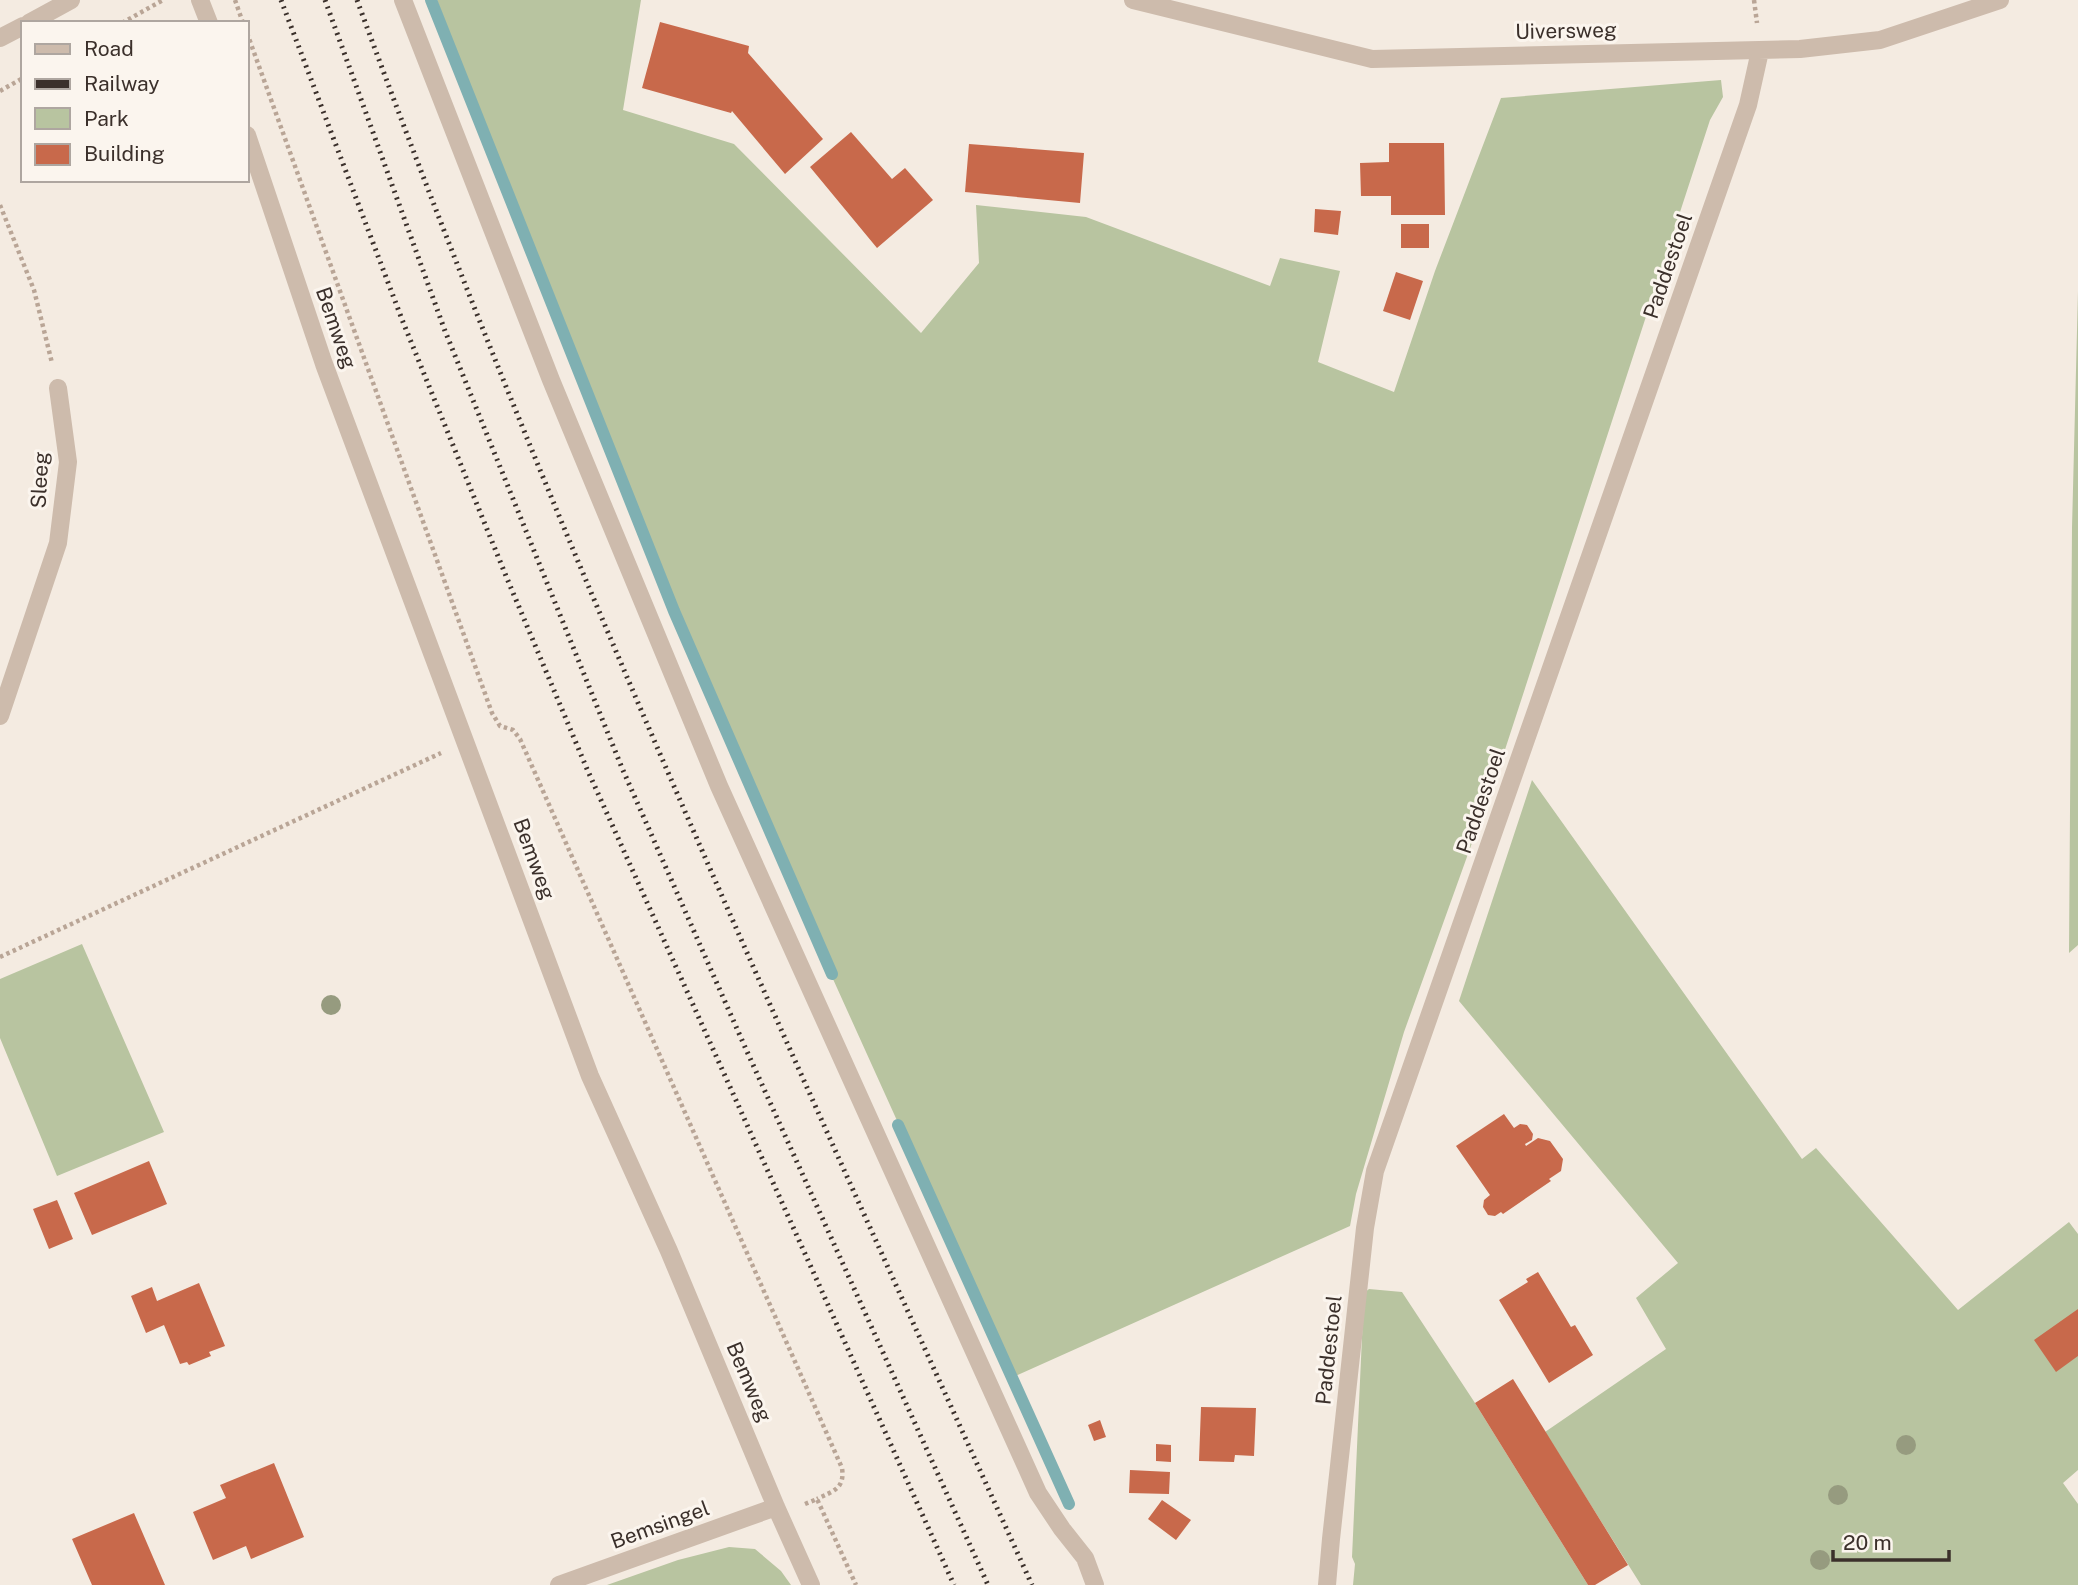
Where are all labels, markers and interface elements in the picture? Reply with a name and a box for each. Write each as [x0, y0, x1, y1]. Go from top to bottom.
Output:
street label: Uiversweg [1515, 17, 1617, 44]
legend [21, 21, 248, 182]
text: Road [84, 36, 134, 61]
text: Railway [84, 71, 160, 96]
text: Park [84, 106, 129, 131]
text: Building [84, 141, 165, 166]
street label: Paddestoel [1638, 210, 1697, 322]
street label: Bemweg [311, 284, 362, 372]
street label: Sleeg [26, 451, 53, 509]
street label: Paddestoel [1451, 745, 1510, 857]
street label: Bemweg [508, 815, 561, 903]
street label: Paddestoel [1310, 1294, 1347, 1406]
street label: Bemweg [721, 1338, 778, 1426]
street label: Bemsingel [607, 1495, 713, 1554]
scale bar [1833, 1518, 1948, 1562]
text: 20 m [1843, 1530, 1892, 1555]

